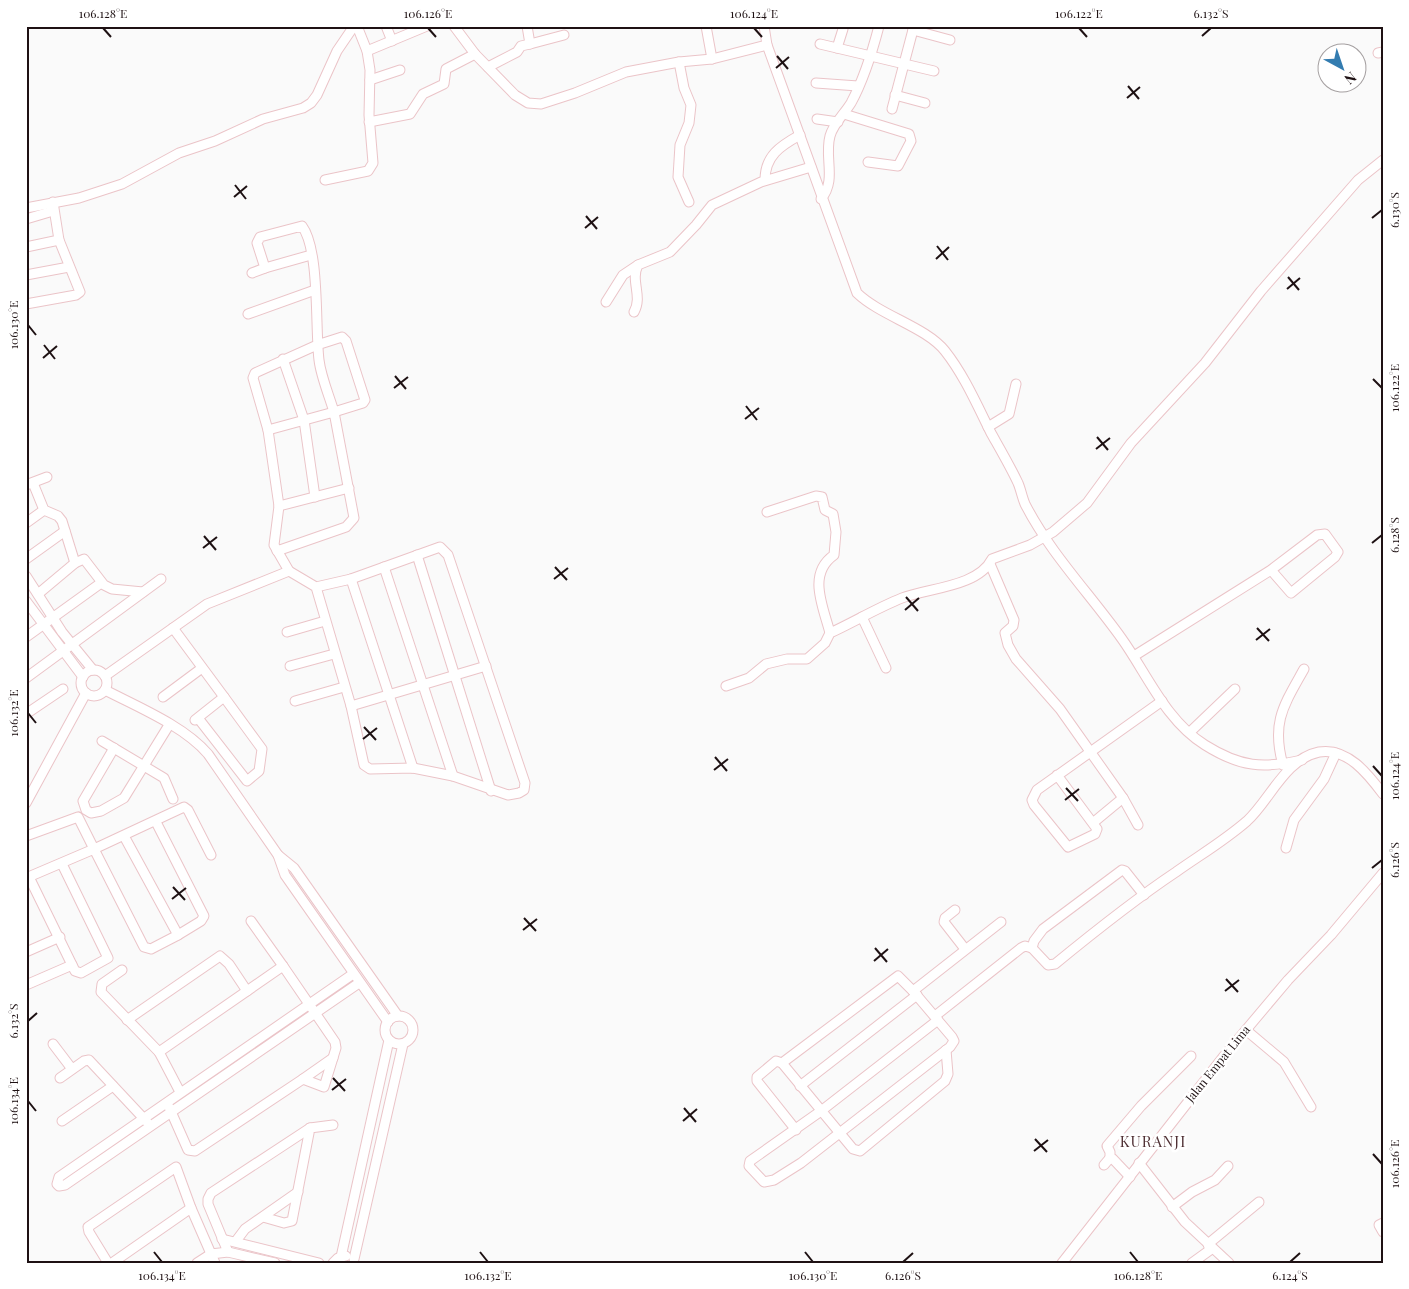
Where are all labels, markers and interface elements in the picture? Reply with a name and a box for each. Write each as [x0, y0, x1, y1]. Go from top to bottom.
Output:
text: 106.128°E [79, 5, 127, 21]
text: 106.126°E [404, 5, 452, 21]
text: 106.124°E [730, 5, 778, 21]
text: 106.122°E [1055, 5, 1103, 21]
text: 6.132°S [1194, 5, 1228, 21]
north arrow [1316, 42, 1366, 92]
text: N [1341, 68, 1361, 89]
text: 6.130°S [1386, 192, 1402, 228]
text: 106.130°E [5, 301, 21, 349]
text: 106.122°E [1386, 364, 1402, 412]
text: 6.128°S [1386, 517, 1402, 553]
text: 106.132°E [5, 689, 21, 737]
text: 106.124°E [1386, 752, 1402, 800]
text: 6.126°S [1386, 842, 1402, 878]
text: 6.132°S [5, 1004, 21, 1038]
street label: Jalan Empat Lima [1181, 1022, 1253, 1106]
text: 106.134°E [5, 1077, 21, 1125]
district label: KURANJI [1120, 1131, 1186, 1151]
text: 106.126°E [1386, 1140, 1402, 1188]
text: 106.134°E [138, 1267, 186, 1283]
text: 106.132°E [464, 1267, 512, 1283]
text: 106.130°E [789, 1267, 837, 1283]
text: 6.126°S [885, 1267, 921, 1283]
text: 106.128°E [1114, 1267, 1162, 1283]
text: 6.124°S [1272, 1267, 1308, 1283]

